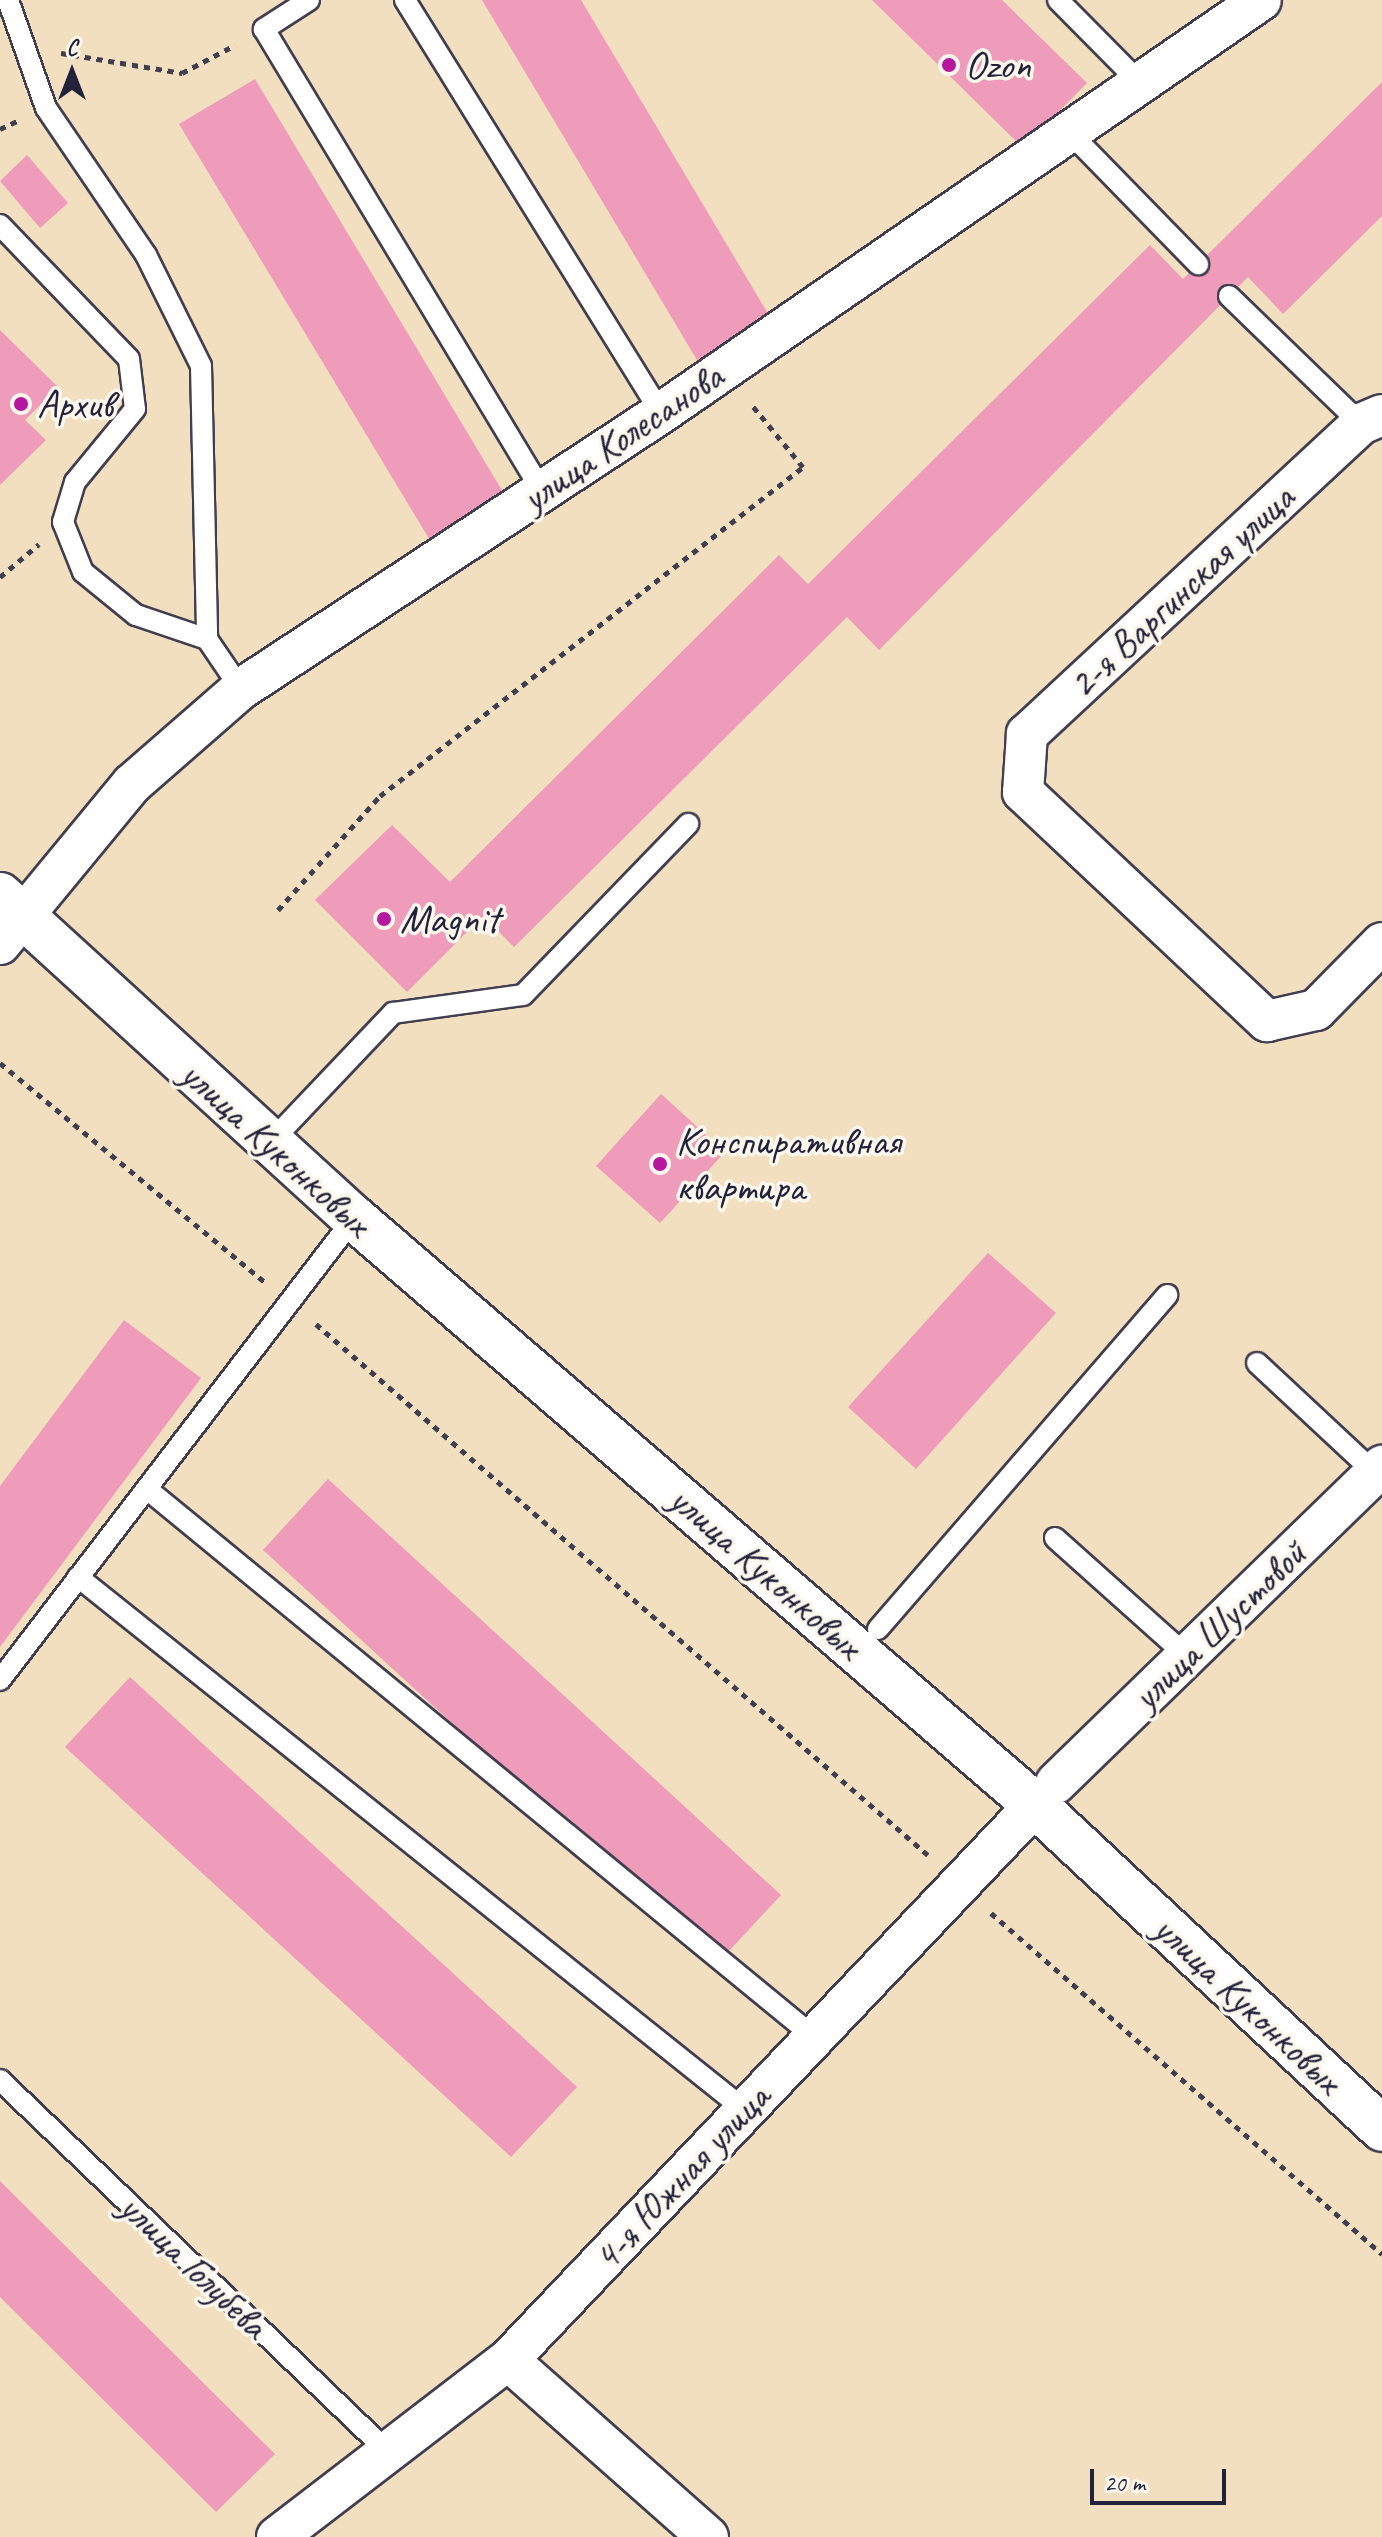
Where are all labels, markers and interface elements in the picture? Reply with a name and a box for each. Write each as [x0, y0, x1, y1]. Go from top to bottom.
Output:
north arrow [32, 32, 112, 112]
text: С [67, 34, 77, 62]
place label: Ozon [965, 41, 1031, 89]
marker: Ozon [940, 56, 958, 74]
street label: улица Колесанова [512, 352, 732, 522]
place label: Архив [37, 380, 113, 428]
marker: Архив [12, 395, 30, 413]
street label: 2-я Варгинская улица [1055, 471, 1307, 711]
place label: Magnit [400, 895, 499, 943]
marker: Magnit [375, 910, 393, 928]
street label: улица Куконковых [172, 1051, 380, 1245]
place label: Конспиративная квартира [676, 1117, 900, 1211]
marker: Конспиративная квартира [651, 1155, 669, 1173]
street label: улица Куконковых [661, 1476, 871, 1668]
street label: улица Шустовой [1120, 1528, 1318, 1722]
street label: улица Куконковых [1145, 1906, 1351, 2102]
street label: 4-я Южная улица [582, 2074, 780, 2280]
street label: улица Голубева [109, 2183, 279, 2349]
scale bar [1094, 2453, 1230, 2503]
text: 20 m [1104, 2468, 1145, 2498]

